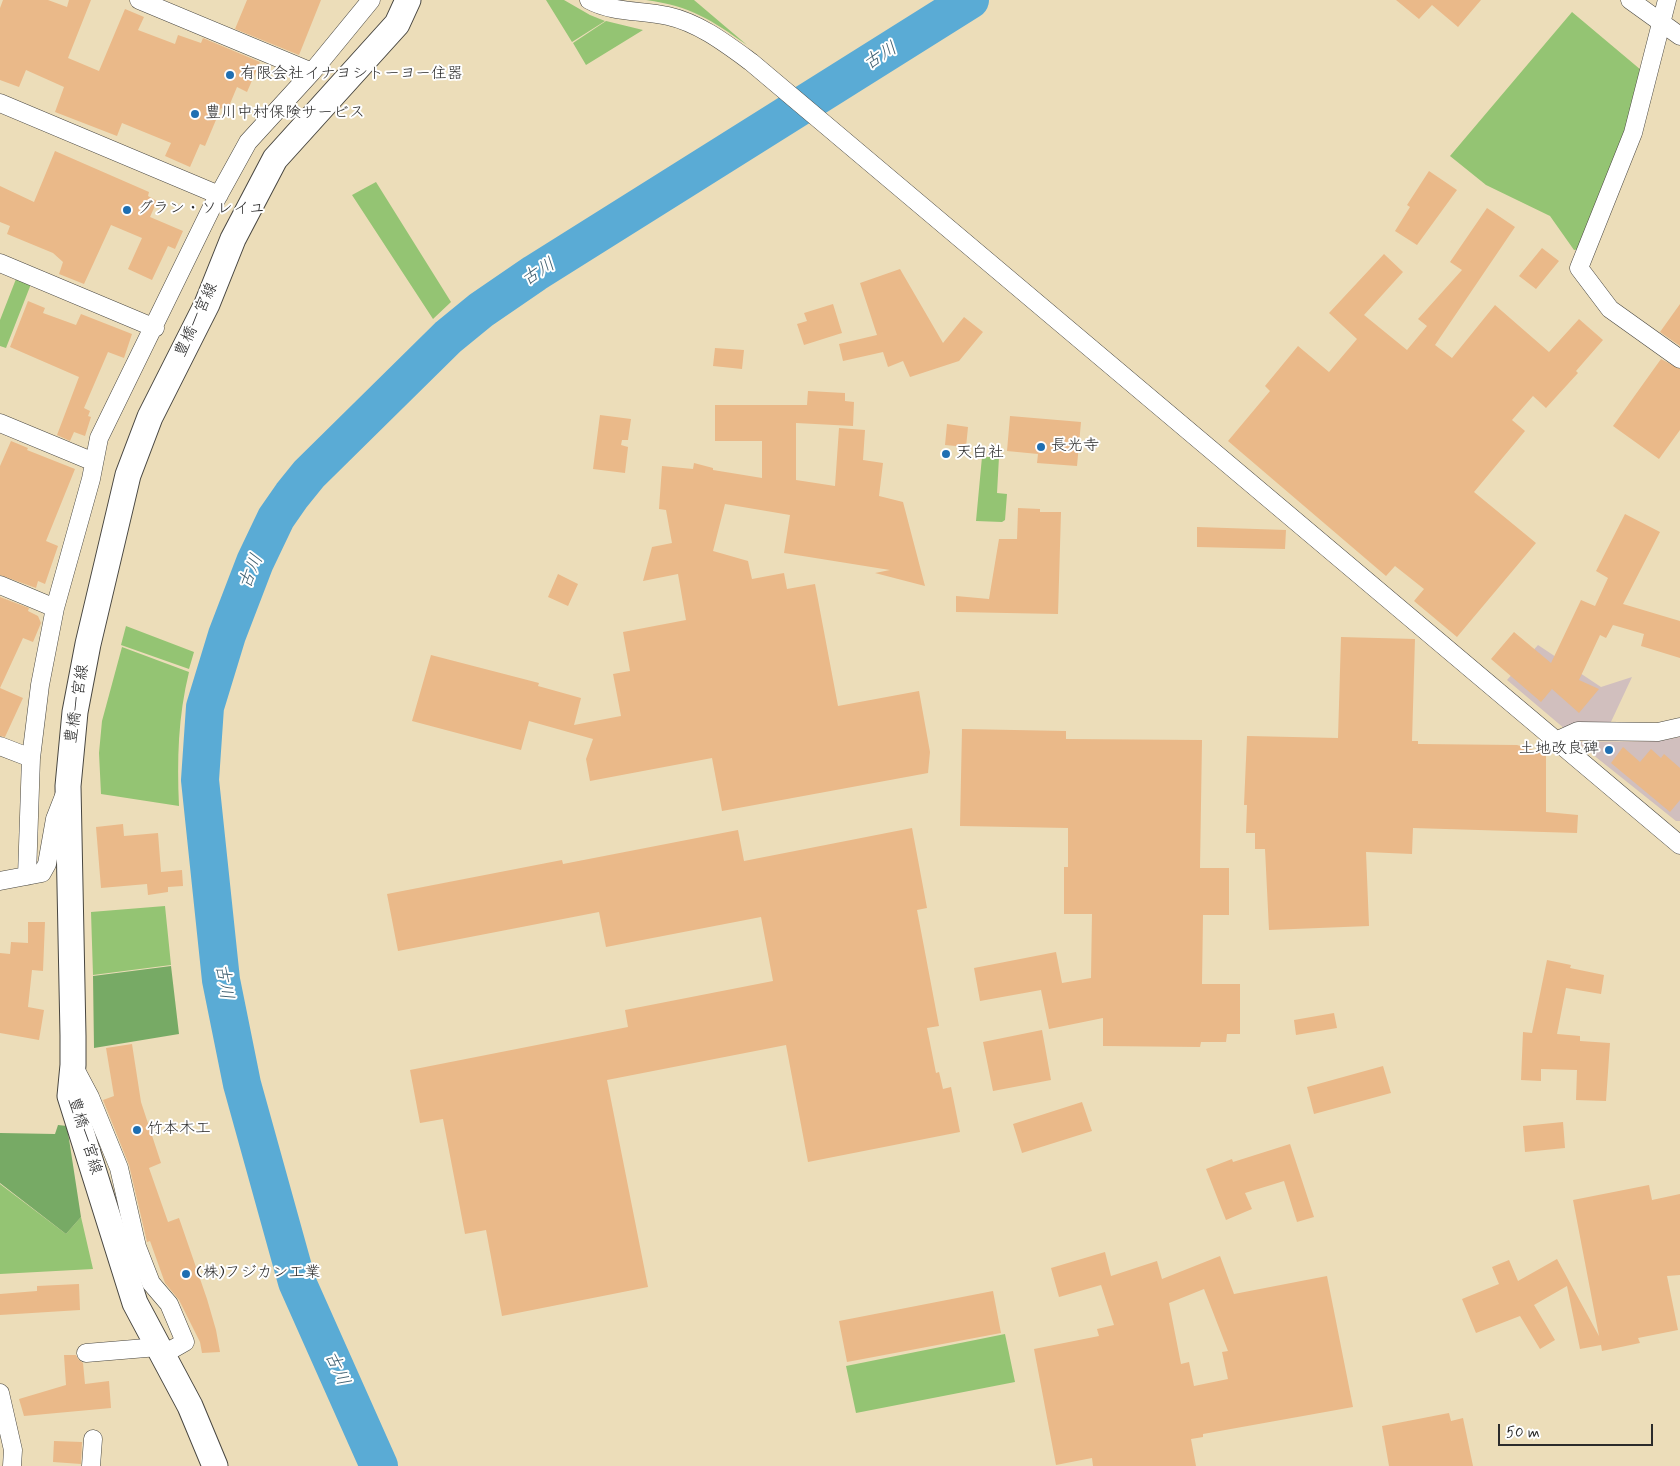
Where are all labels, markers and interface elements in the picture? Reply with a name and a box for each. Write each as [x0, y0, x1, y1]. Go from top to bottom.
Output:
water label: 古川 [860, 38, 902, 76]
place label: 有限会社イナヨシトーヨー住器 [240, 65, 463, 85]
marker: 有限会社イナヨシトーヨー住器 [224, 69, 236, 81]
place label: 豊川中村保険サービス [205, 104, 365, 124]
marker: 豊川中村保険サービス [189, 108, 201, 120]
place label: グラン・ソレイユ [137, 200, 265, 220]
marker: グラン・ソレイユ [121, 204, 133, 216]
water label: 古川 [518, 254, 560, 292]
street label: 豊橋一宮線 [171, 280, 223, 360]
place label: 長光寺 [1051, 437, 1099, 457]
marker: 長光寺 [1035, 441, 1047, 453]
place label: 天白社 [956, 444, 1004, 464]
marker: 天白社 [940, 448, 952, 460]
water label: 古川 [235, 551, 269, 593]
street label: 豊橋一宮線 [62, 663, 94, 745]
place label: 土地改良碑 [1519, 740, 1599, 760]
marker: 土地改良碑 [1603, 744, 1615, 756]
water label: 古川 [210, 963, 236, 1001]
street label: 豊橋一宮線 [63, 1095, 105, 1177]
place label: 竹本木工 [147, 1120, 211, 1140]
marker: 竹本木工 [131, 1124, 143, 1136]
place label: (株)フジカン工業 [196, 1264, 321, 1284]
marker: (株)フジカン工業 [180, 1268, 192, 1280]
water label: 古川 [319, 1348, 353, 1390]
scale bar [1500, 1414, 1655, 1446]
text: 50 m [1506, 1423, 1540, 1443]

